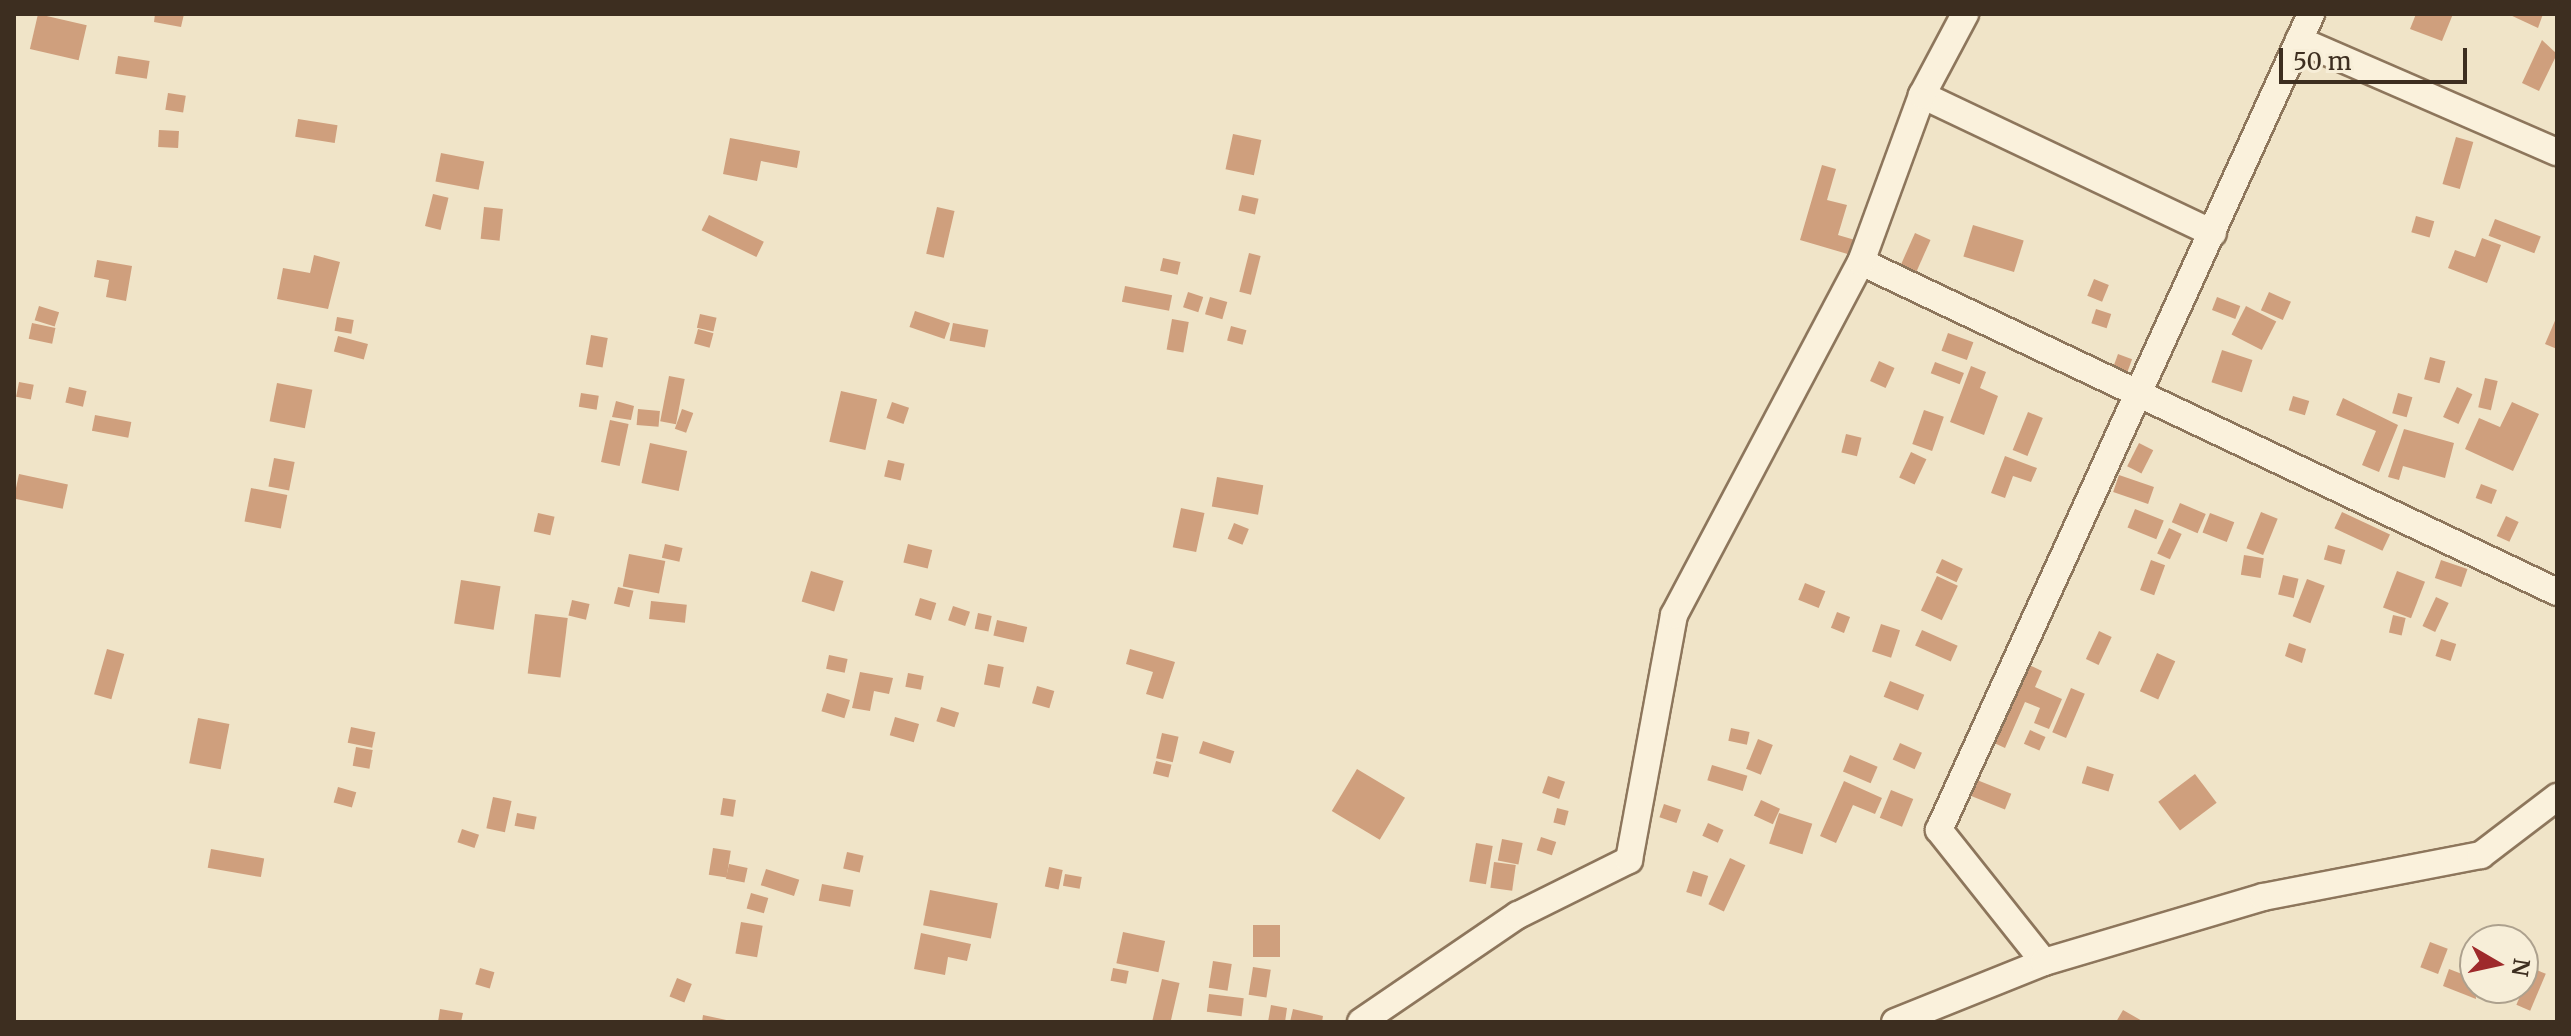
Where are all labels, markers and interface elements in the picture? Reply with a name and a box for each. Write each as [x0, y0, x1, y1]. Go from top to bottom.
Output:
scale bar [2283, 32, 2471, 82]
text: 50 m [2293, 46, 2352, 77]
north arrow [2459, 924, 2539, 1004]
text: N [2506, 957, 2536, 978]

